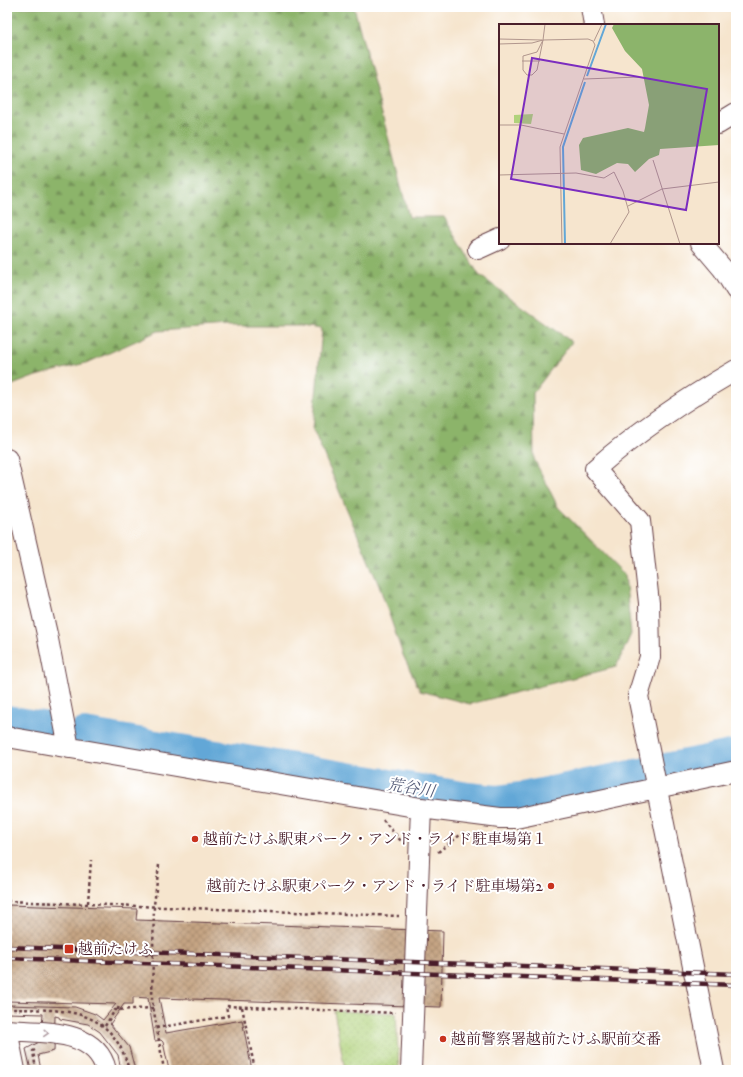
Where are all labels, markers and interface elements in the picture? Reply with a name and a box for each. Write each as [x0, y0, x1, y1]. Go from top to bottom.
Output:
inset map [499, 24, 719, 244]
water label: 荒谷川 [386, 774, 438, 802]
place label: 越前たけふ駅東パーク・アンド・ライド駐車場第１ [203, 830, 547, 849]
marker: 越前たけふ駅東パーク・アンド・ライド駐車場第１ [190, 834, 200, 844]
place label: 越前たけふ駅東パーク・アンド・ライド駐車場第2 [207, 877, 544, 896]
marker: 越前たけふ駅東パーク・アンド・ライド駐車場第2 [546, 881, 556, 891]
place label: 越前たけふ [78, 940, 153, 959]
marker: 越前たけふ [63, 943, 75, 955]
one-way arrow [43, 1029, 49, 1038]
place label: 越前警察署越前たけふ駅前交番 [451, 1030, 661, 1049]
marker: 越前警察署越前たけふ駅前交番 [438, 1034, 448, 1044]

